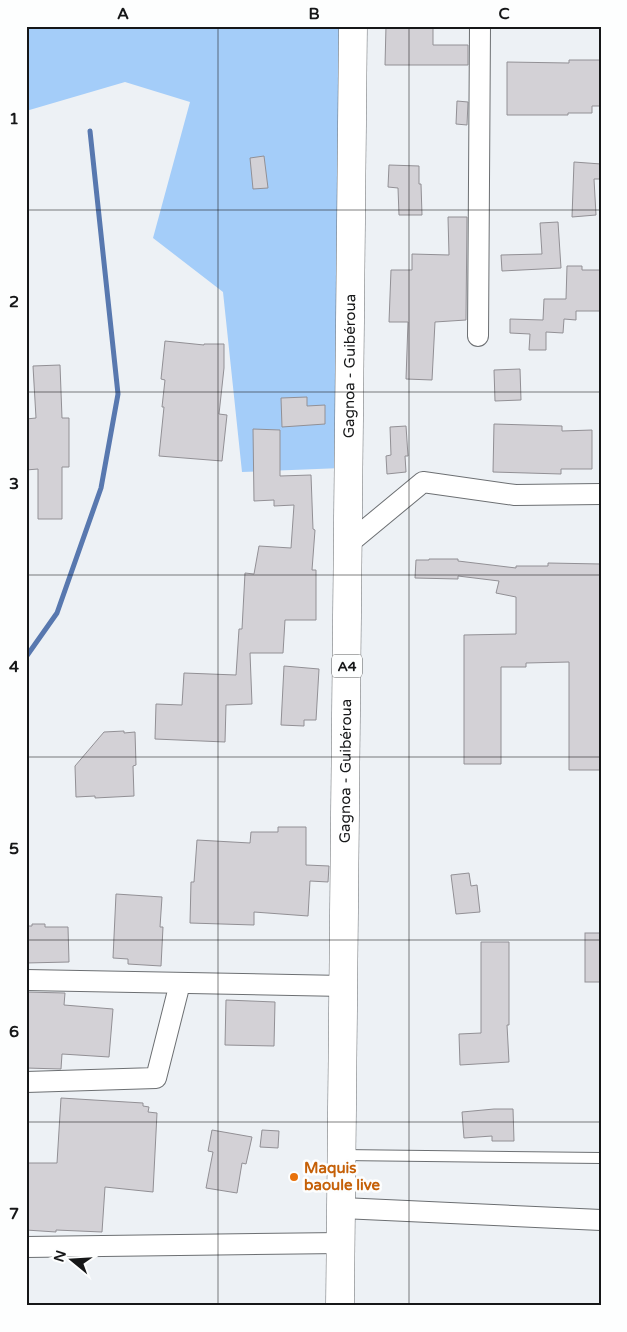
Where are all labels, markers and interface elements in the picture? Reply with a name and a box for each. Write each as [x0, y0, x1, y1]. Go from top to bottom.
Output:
text: A [117, 4, 129, 24]
text: B [308, 4, 320, 24]
text: C [498, 4, 510, 24]
text: 1 [9, 109, 19, 129]
text: 2 [9, 292, 19, 312]
street label: Gagnoa - Guibéroua [340, 294, 359, 438]
text: 3 [9, 474, 19, 494]
road number: A4 [332, 654, 362, 678]
text: 4 [9, 657, 19, 677]
street label: Gagnoa - Guibéroua [336, 699, 355, 843]
text: 5 [9, 839, 19, 859]
text: 6 [9, 1022, 19, 1042]
place label: Maquis baoule live [304, 1159, 381, 1194]
marker: Maquis baoule live [288, 1171, 300, 1183]
text: 7 [9, 1204, 19, 1224]
north arrow [48, 1234, 98, 1284]
text: N [50, 1248, 70, 1264]

